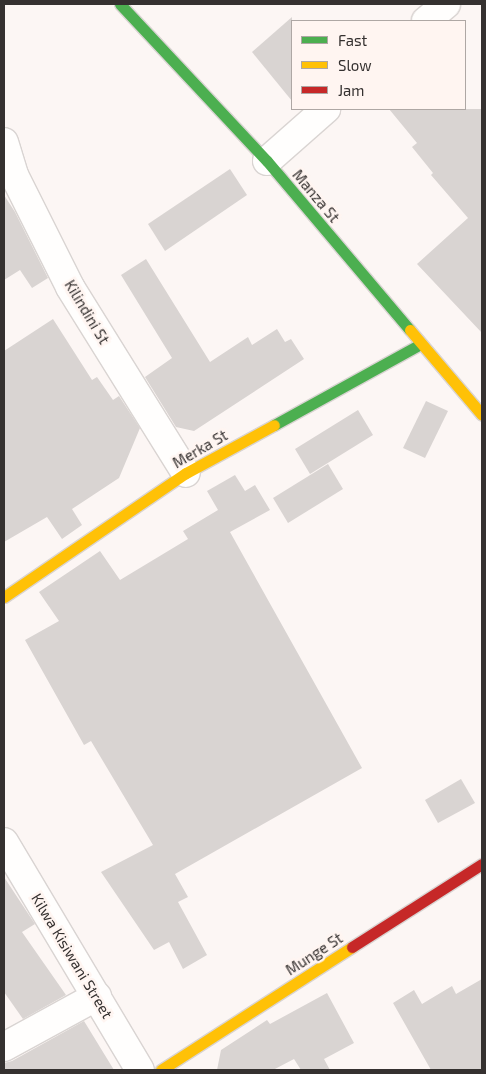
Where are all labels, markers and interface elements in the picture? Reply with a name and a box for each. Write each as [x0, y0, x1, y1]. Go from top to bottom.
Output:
legend [291, 20, 466, 110]
text: Fast [338, 31, 367, 49]
text: Slow [338, 56, 372, 74]
text: Jam [338, 81, 364, 99]
street label: Manza St [289, 166, 343, 226]
street label: Kilindini St [61, 277, 113, 347]
street label: Merka St [169, 426, 231, 472]
street label: Kilwa Kisiwani Street [28, 890, 116, 1022]
street label: Munge St [282, 929, 346, 979]

